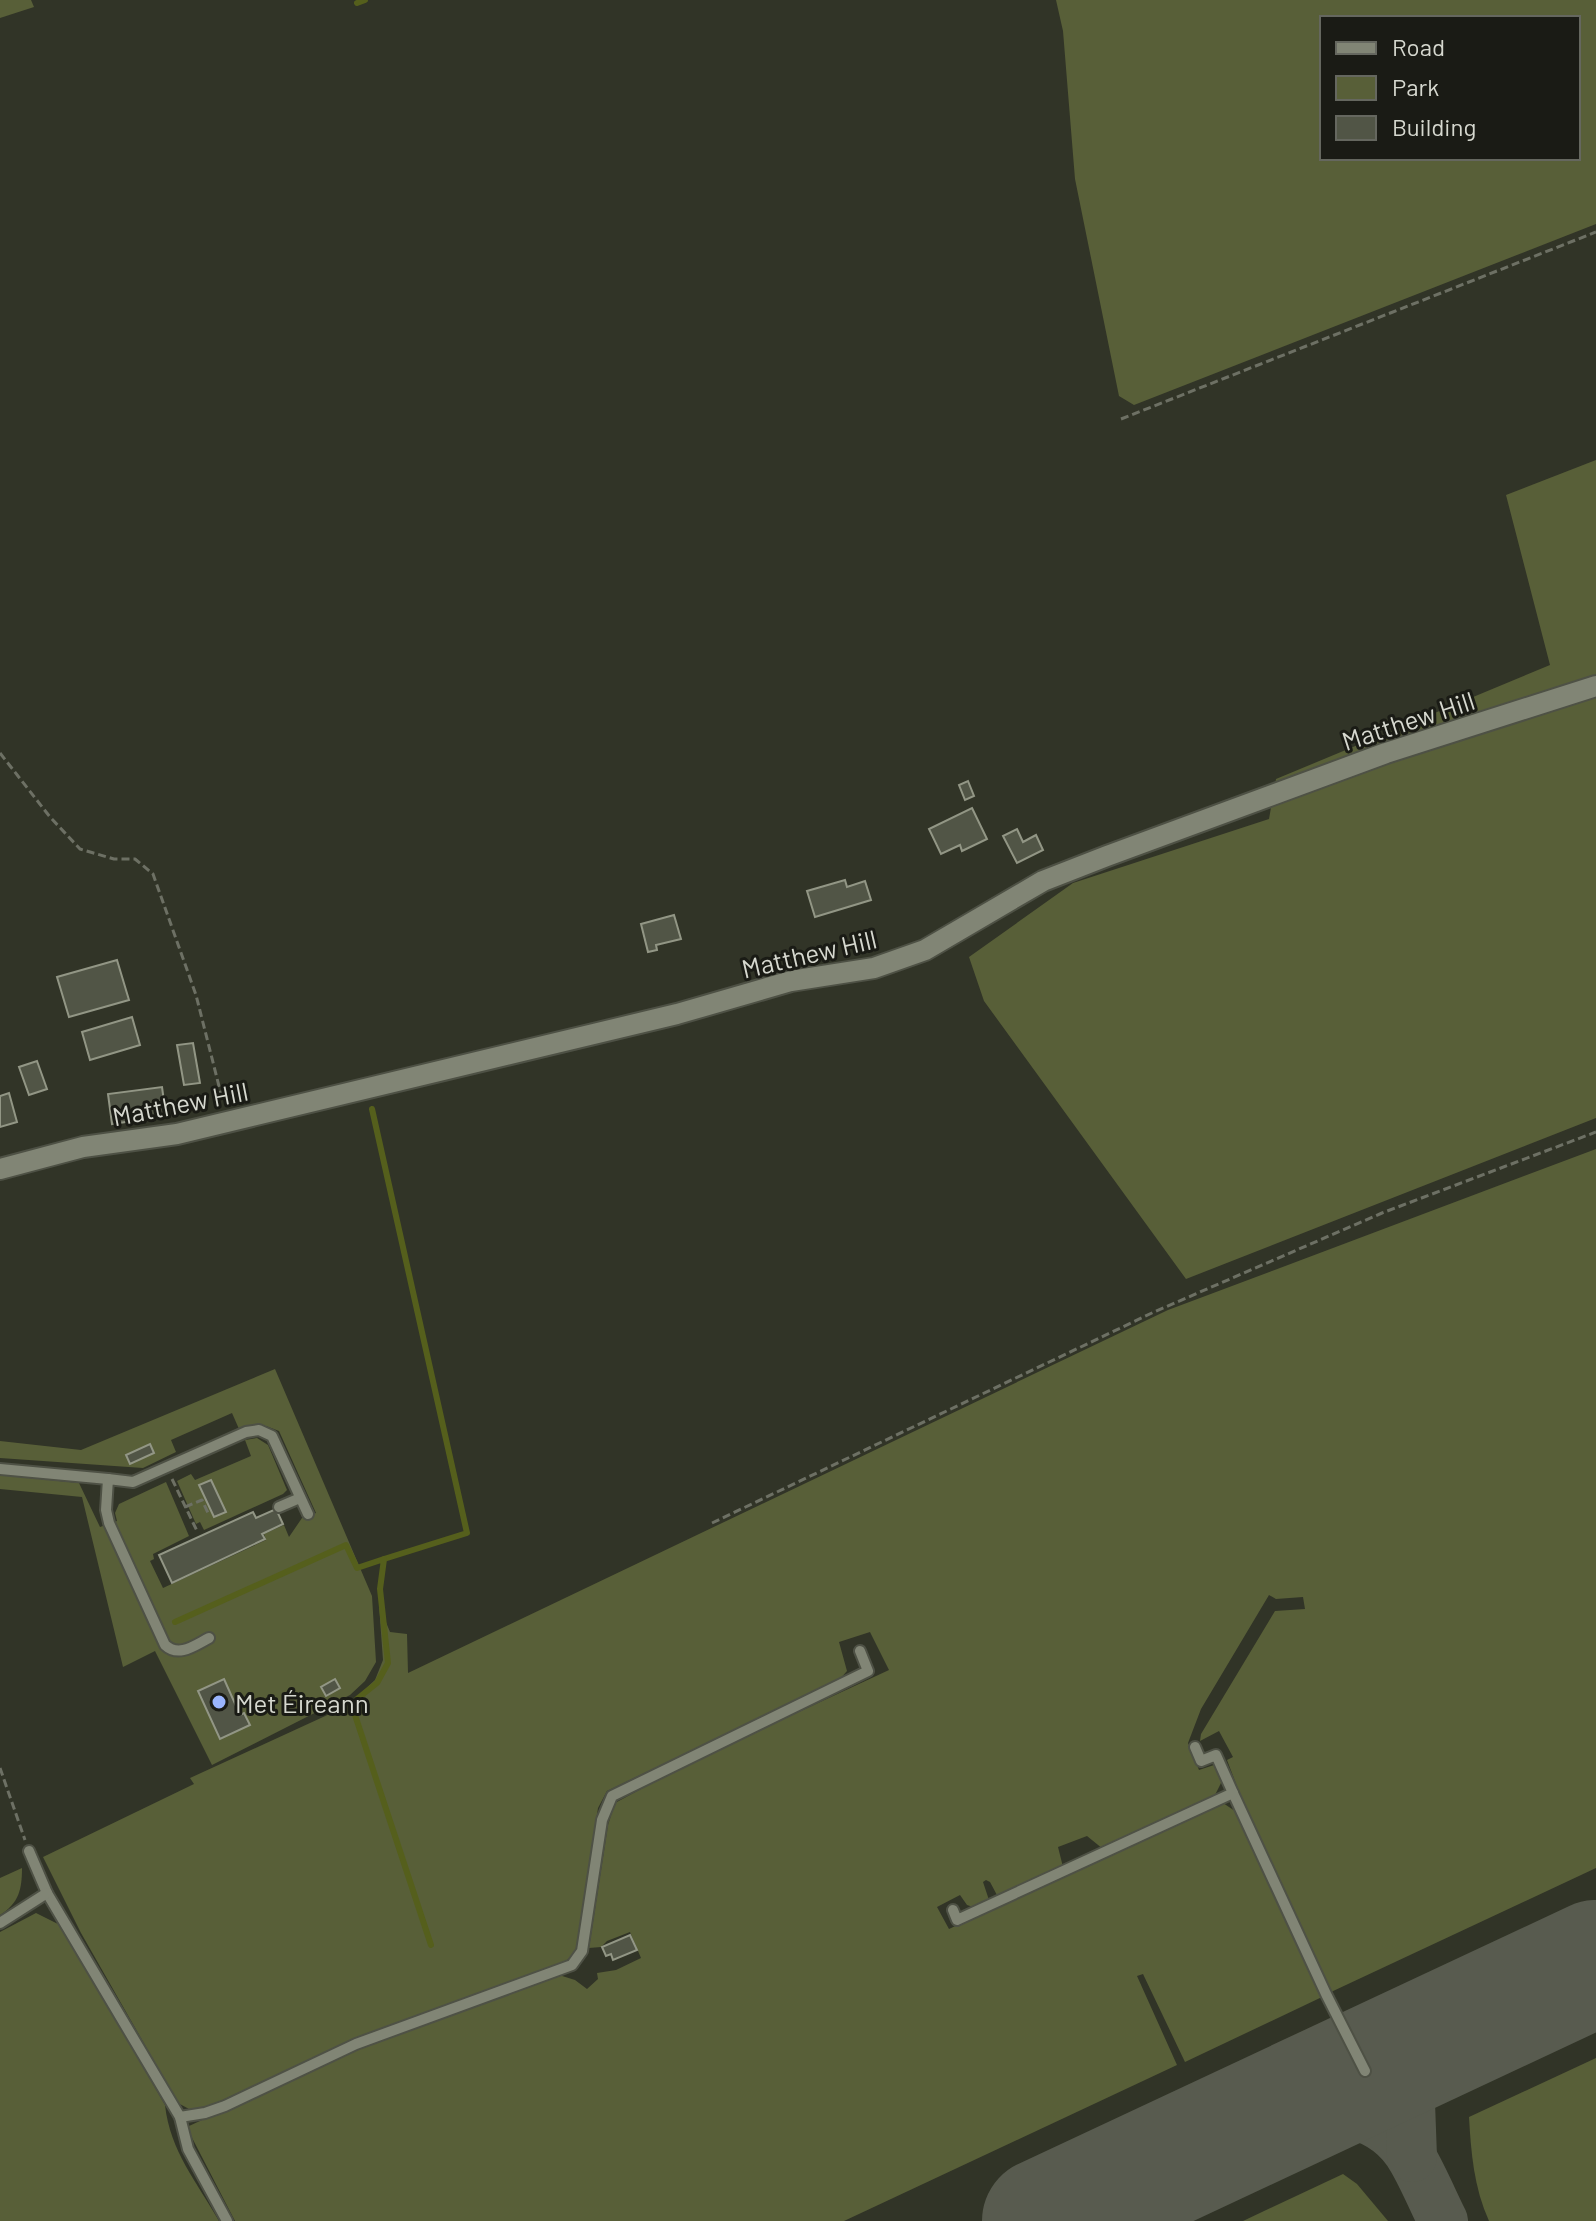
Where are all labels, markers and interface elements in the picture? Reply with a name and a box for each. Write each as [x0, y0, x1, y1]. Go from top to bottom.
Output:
legend [1320, 16, 1580, 160]
text: Road [1392, 32, 1445, 61]
text: Park [1392, 72, 1439, 101]
text: Building [1392, 112, 1476, 141]
street label: Matthew Hill [1338, 684, 1478, 756]
street label: Matthew Hill [738, 922, 880, 984]
street label: Matthew Hill [110, 1075, 250, 1131]
place label: Met Éireann [235, 1687, 369, 1718]
marker: Met Éireann [210, 1693, 228, 1711]

